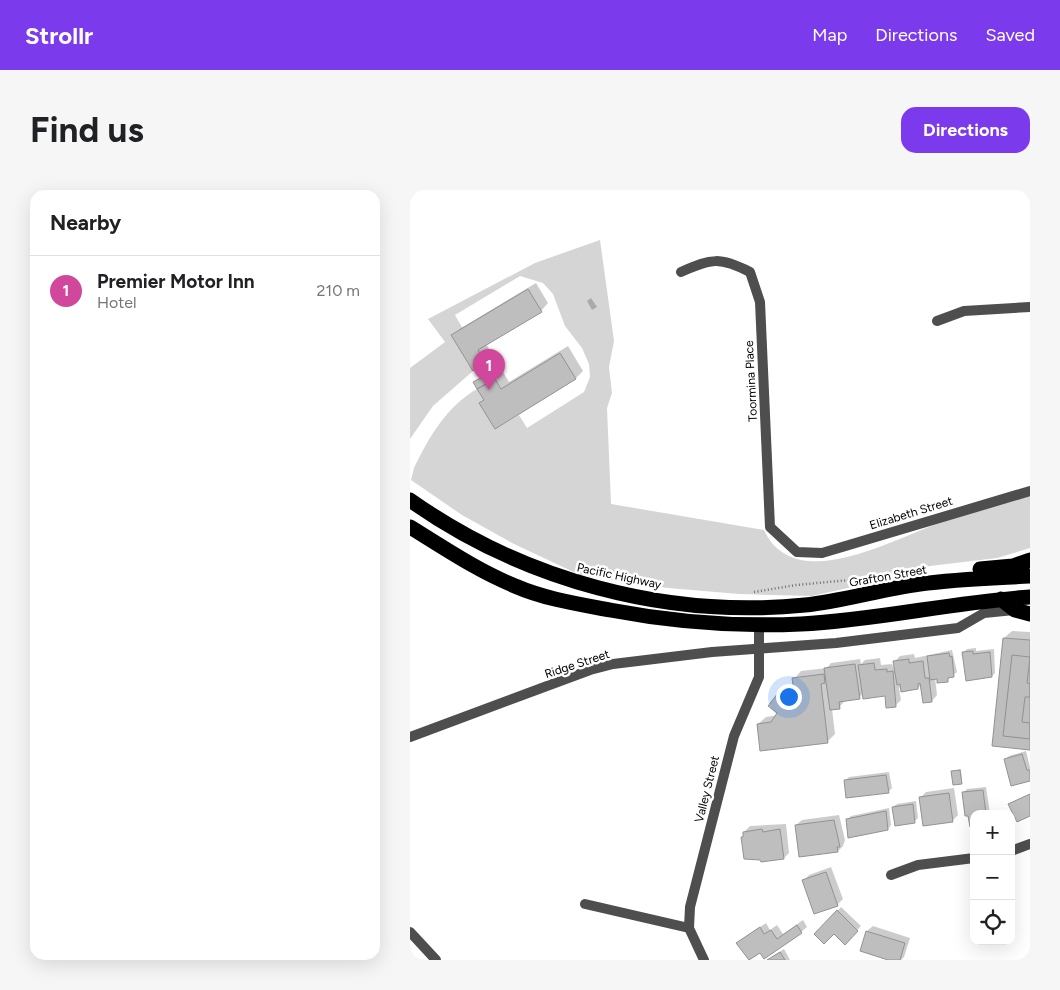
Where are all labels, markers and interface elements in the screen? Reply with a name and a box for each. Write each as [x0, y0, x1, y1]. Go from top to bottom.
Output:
text: Strollr [25, 21, 93, 50]
text: Map [812, 24, 847, 46]
text: Directions [875, 24, 957, 46]
text: Saved [985, 24, 1035, 46]
button: Directions [901, 107, 1030, 153]
text: Find us [30, 109, 144, 151]
text: Nearby [50, 210, 121, 235]
text: Premier Motor Inn [97, 270, 255, 293]
text: 1 [63, 281, 69, 300]
text: 210 m [317, 281, 360, 300]
text: Hotel [97, 293, 137, 312]
street label: Toormina Place [742, 340, 760, 422]
pin: 1 [473, 349, 505, 390]
street label: Elizabeth Street [868, 494, 955, 532]
street label: Pacific Highway [576, 560, 663, 592]
street label: Grafton Street [848, 562, 928, 590]
street label: Ridge Street [543, 647, 612, 681]
your location [776, 684, 802, 710]
street label: Valley Street [692, 754, 722, 824]
map controls [970, 810, 1015, 945]
button: + [970, 810, 1015, 855]
button: − [970, 855, 1015, 900]
button: locate [970, 900, 1015, 945]

